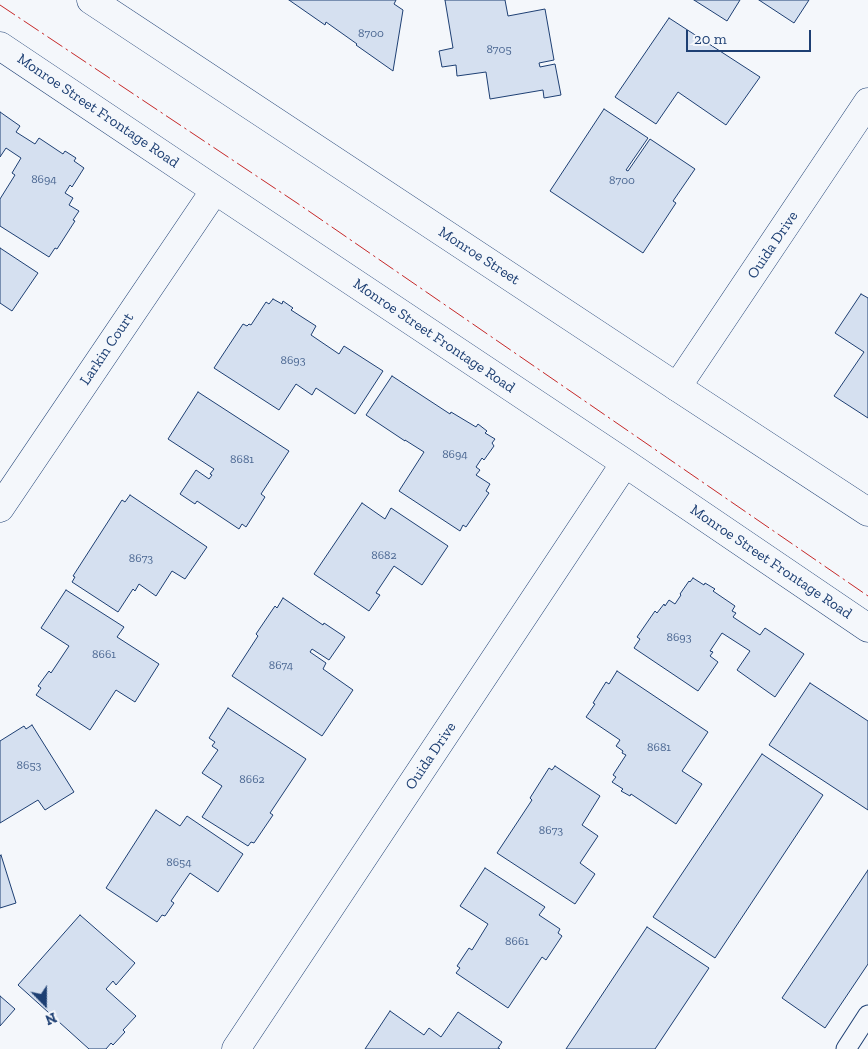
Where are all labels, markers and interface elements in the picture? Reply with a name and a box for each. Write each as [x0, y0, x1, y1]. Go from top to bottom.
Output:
scale bar [688, 20, 813, 52]
house number: 8700 [358, 27, 384, 41]
text: 20 m [694, 30, 727, 48]
house number: 8705 [486, 43, 512, 57]
street label: Monroe Street Frontage Road [14, 50, 182, 172]
house number: 8694 [31, 173, 57, 187]
house number: 8700 [609, 174, 635, 188]
street label: Ouida Drive [744, 208, 802, 282]
street label: Monroe Street [435, 223, 523, 289]
street label: Monroe Street Frontage Road [350, 275, 518, 397]
street label: Larkin Court [76, 309, 138, 389]
house number: 8693 [280, 354, 306, 368]
house number: 8694 [442, 448, 468, 462]
house number: 8681 [230, 453, 254, 467]
street label: Monroe Street Frontage Road [687, 501, 855, 623]
house number: 8682 [371, 549, 397, 563]
house number: 8673 [129, 552, 153, 566]
house number: 8693 [666, 631, 692, 645]
house number: 8661 [92, 648, 116, 662]
house number: 8674 [269, 659, 293, 673]
street label: Ouida Drive [402, 719, 460, 793]
house number: 8681 [647, 741, 671, 755]
house number: 8653 [17, 759, 41, 773]
house number: 8662 [239, 773, 265, 787]
house number: 8673 [539, 824, 563, 838]
house number: 8654 [166, 856, 192, 870]
house number: 8661 [505, 935, 529, 949]
north arrow [20, 979, 70, 1029]
text: N [43, 1008, 59, 1028]

